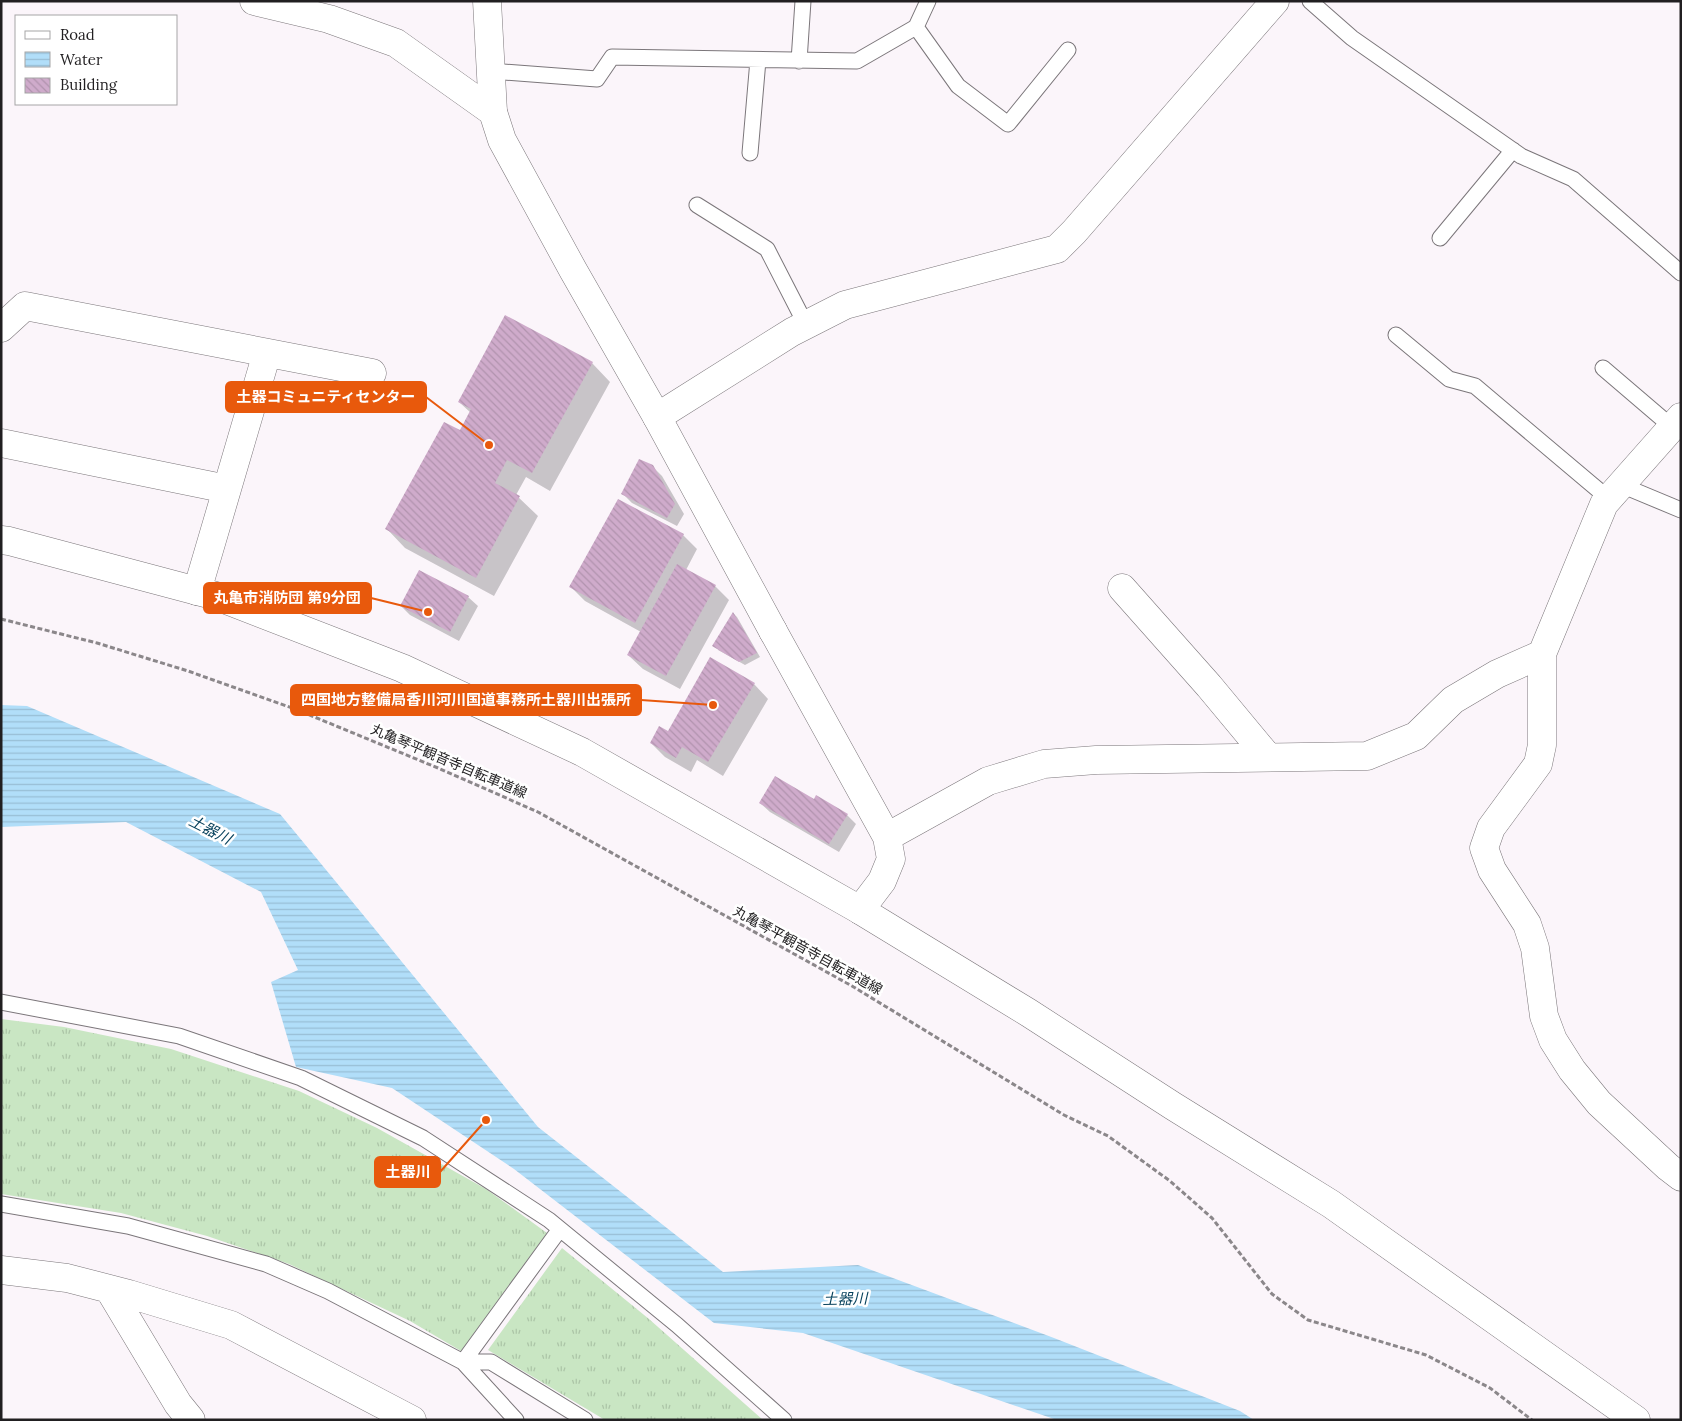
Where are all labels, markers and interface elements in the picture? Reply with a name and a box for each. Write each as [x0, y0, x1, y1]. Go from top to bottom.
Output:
legend [15, 15, 178, 105]
text: Road [60, 25, 95, 44]
text: Water [60, 50, 103, 69]
text: Building [60, 75, 118, 94]
callout: 土器コミュニティセンター [226, 382, 426, 412]
text: 土器コミュニティセンター [236, 387, 416, 406]
callout: 丸亀市消防団 第9分団 [204, 583, 371, 613]
text: 丸亀市消防団 第9分団 [213, 588, 361, 607]
callout: 四国地方整備局香川河川国道事務所土器川出張所 [291, 685, 641, 715]
text: 四国地方整備局香川河川国道事務所土器川出張所 [301, 690, 631, 709]
street label: 丸亀琴平観音寺自転車道線 [368, 720, 530, 802]
water label: 土器川 [186, 811, 236, 849]
street label: 丸亀琴平観音寺自転車道線 [730, 901, 886, 999]
callout: 土器川 [375, 1157, 440, 1187]
text: 土器川 [385, 1162, 431, 1181]
water label: 土器川 [822, 1289, 870, 1308]

